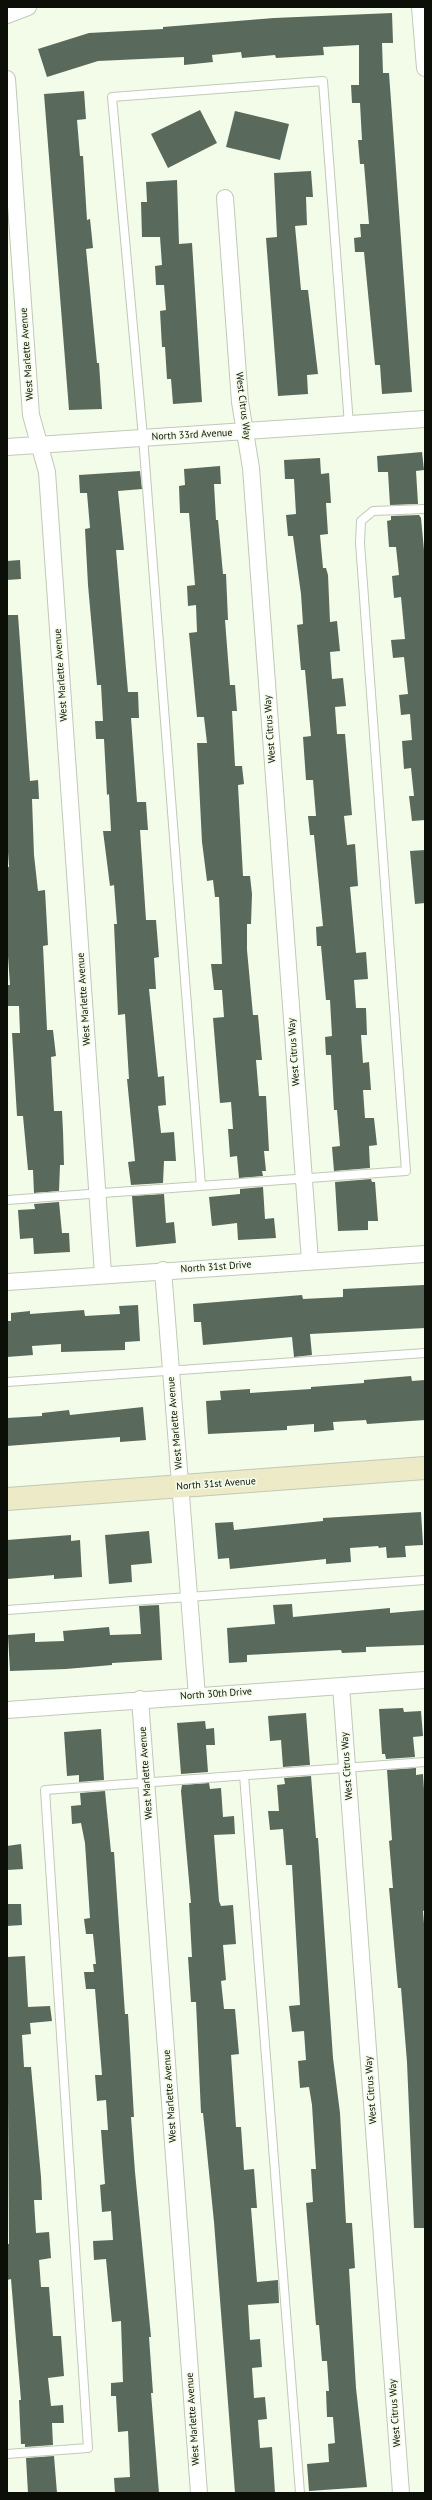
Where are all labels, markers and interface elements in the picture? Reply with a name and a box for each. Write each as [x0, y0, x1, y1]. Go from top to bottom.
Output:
street label: West Marlette Avenue [18, 307, 36, 401]
street label: West Citrus Way [233, 371, 253, 441]
street label: North 33rd Avenue [151, 427, 233, 443]
street label: West Marlette Avenue [52, 628, 70, 722]
street label: West Citrus Way [262, 695, 278, 763]
street label: West Marlette Avenue [75, 952, 93, 1046]
street label: West Citrus Way [286, 1018, 302, 1086]
street label: North 31st Drive [180, 1259, 252, 1275]
street label: West Marlette Avenue [165, 1376, 185, 1470]
street label: North 31st Avenue [176, 1475, 256, 1493]
street label: North 30th Drive [180, 1685, 252, 1703]
street label: West Marlette Avenue [137, 1726, 155, 1820]
street label: West Citrus Way [339, 1732, 355, 1800]
street label: West Marlette Avenue [161, 2049, 179, 2143]
street label: West Citrus Way [363, 2056, 379, 2124]
street label: West Marlette Avenue [184, 2372, 202, 2466]
street label: West Citrus Way [387, 2379, 403, 2447]

